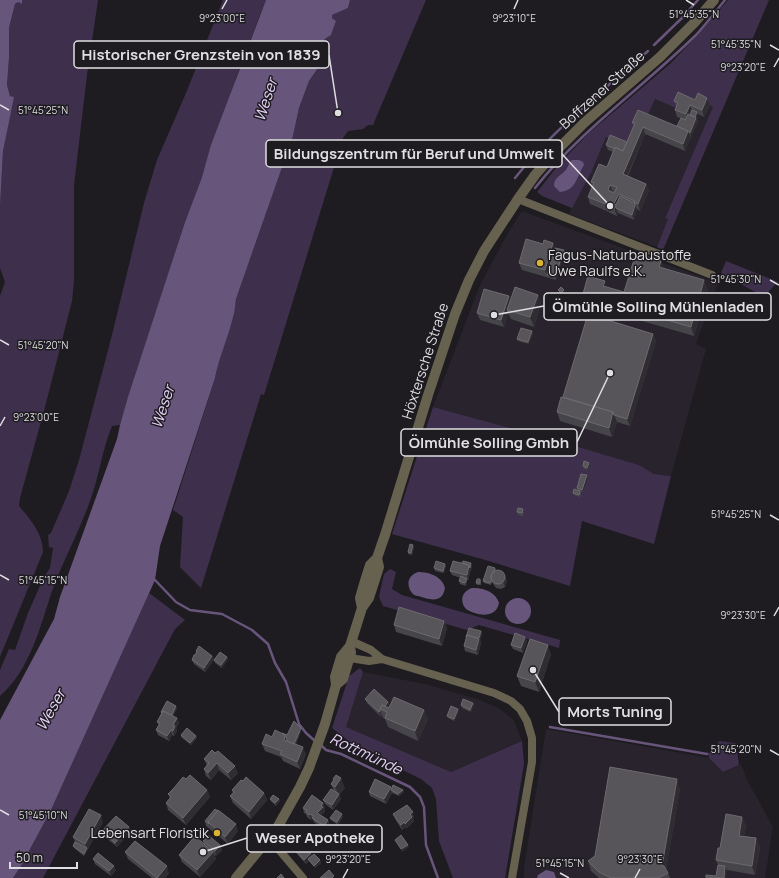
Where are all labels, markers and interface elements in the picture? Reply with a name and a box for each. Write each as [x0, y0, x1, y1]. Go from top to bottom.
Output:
text: 51°45'35"N [669, 7, 719, 21]
text: 9°23'00"E [199, 11, 245, 25]
text: 9°23'10"E [492, 11, 536, 25]
text: 51°45'35"N [711, 37, 761, 51]
callout: Historischer Grenzstein von 1839 [74, 41, 329, 68]
text: Historischer Grenzstein von 1839 [81, 44, 321, 65]
street label: Boffzener Straße [555, 46, 648, 133]
text: 9°23'20"E [720, 60, 766, 74]
water label: Weser [249, 73, 283, 124]
text: 51°45'25"N [18, 103, 68, 117]
callout: Bildungszentrum für Beruf und Umwelt [266, 140, 562, 167]
text: Bildungszentrum für Beruf und Umwelt [274, 143, 554, 164]
place label: Fagus-Naturbaustoffe Uwe Raulfs e.K. [548, 245, 691, 280]
marker: Fagus-Naturbaustoffe Uwe Raulfs e.K. [535, 258, 545, 268]
text: 51°45'30"N [711, 272, 761, 286]
callout: Ölmühle Solling Mühlenladen [544, 293, 771, 320]
text: Ölmühle Solling Mühlenladen [552, 296, 764, 317]
street label: Höxtersche Straße [397, 300, 452, 421]
text: 51°45'20"N [18, 338, 68, 352]
water label: Weser [146, 380, 180, 431]
text: 9°23'00"E [13, 410, 59, 424]
callout: Ölmühle Solling Gmbh [401, 429, 577, 456]
text: Ölmühle Solling Gmbh [409, 432, 569, 453]
text: 51°45'25"N [711, 507, 761, 521]
text: 51°45'15"N [19, 573, 67, 587]
text: 9°23'30"E [720, 608, 766, 622]
water label: Weser [31, 683, 72, 734]
callout: Morts Tuning [559, 698, 671, 725]
text: Morts Tuning [567, 701, 663, 722]
water label: Rottmünde [327, 728, 407, 780]
text: 51°45'20"N [711, 742, 761, 756]
text: 51°45'10"N [19, 808, 68, 822]
place label: Lebensart Floristik [90, 823, 210, 842]
callout: Weser Apotheke [247, 825, 382, 852]
text: Weser Apotheke [255, 827, 375, 848]
marker: Lebensart Floristik [212, 828, 222, 838]
scale bar [10, 844, 77, 870]
text: 50 m [16, 849, 43, 866]
text: 9°23'20"E [325, 852, 371, 866]
text: 9°23'30"E [617, 852, 663, 866]
text: 51°45'15"N [536, 856, 584, 870]

